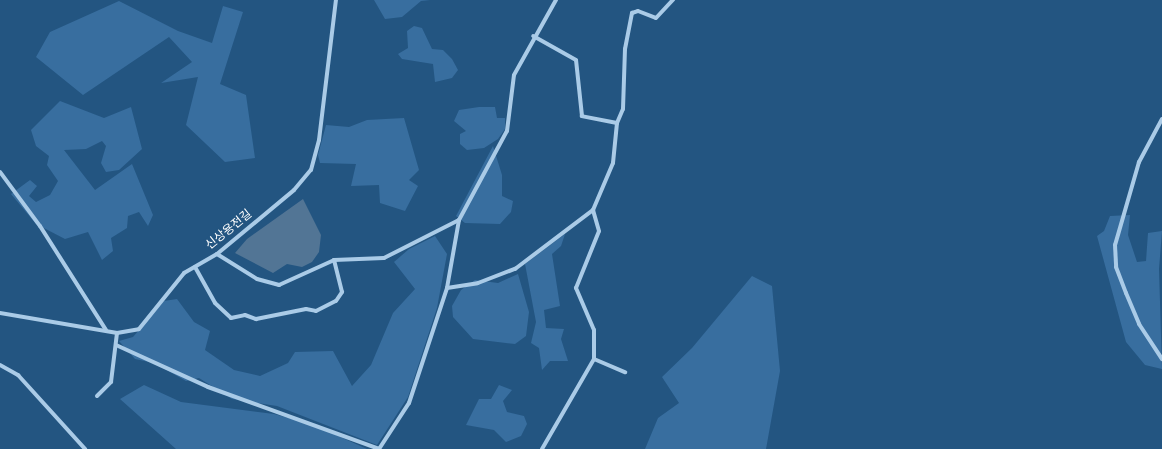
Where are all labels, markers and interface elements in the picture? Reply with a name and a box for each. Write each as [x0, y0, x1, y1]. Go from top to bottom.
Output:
street label: 신상용전길 [203, 207, 255, 253]

